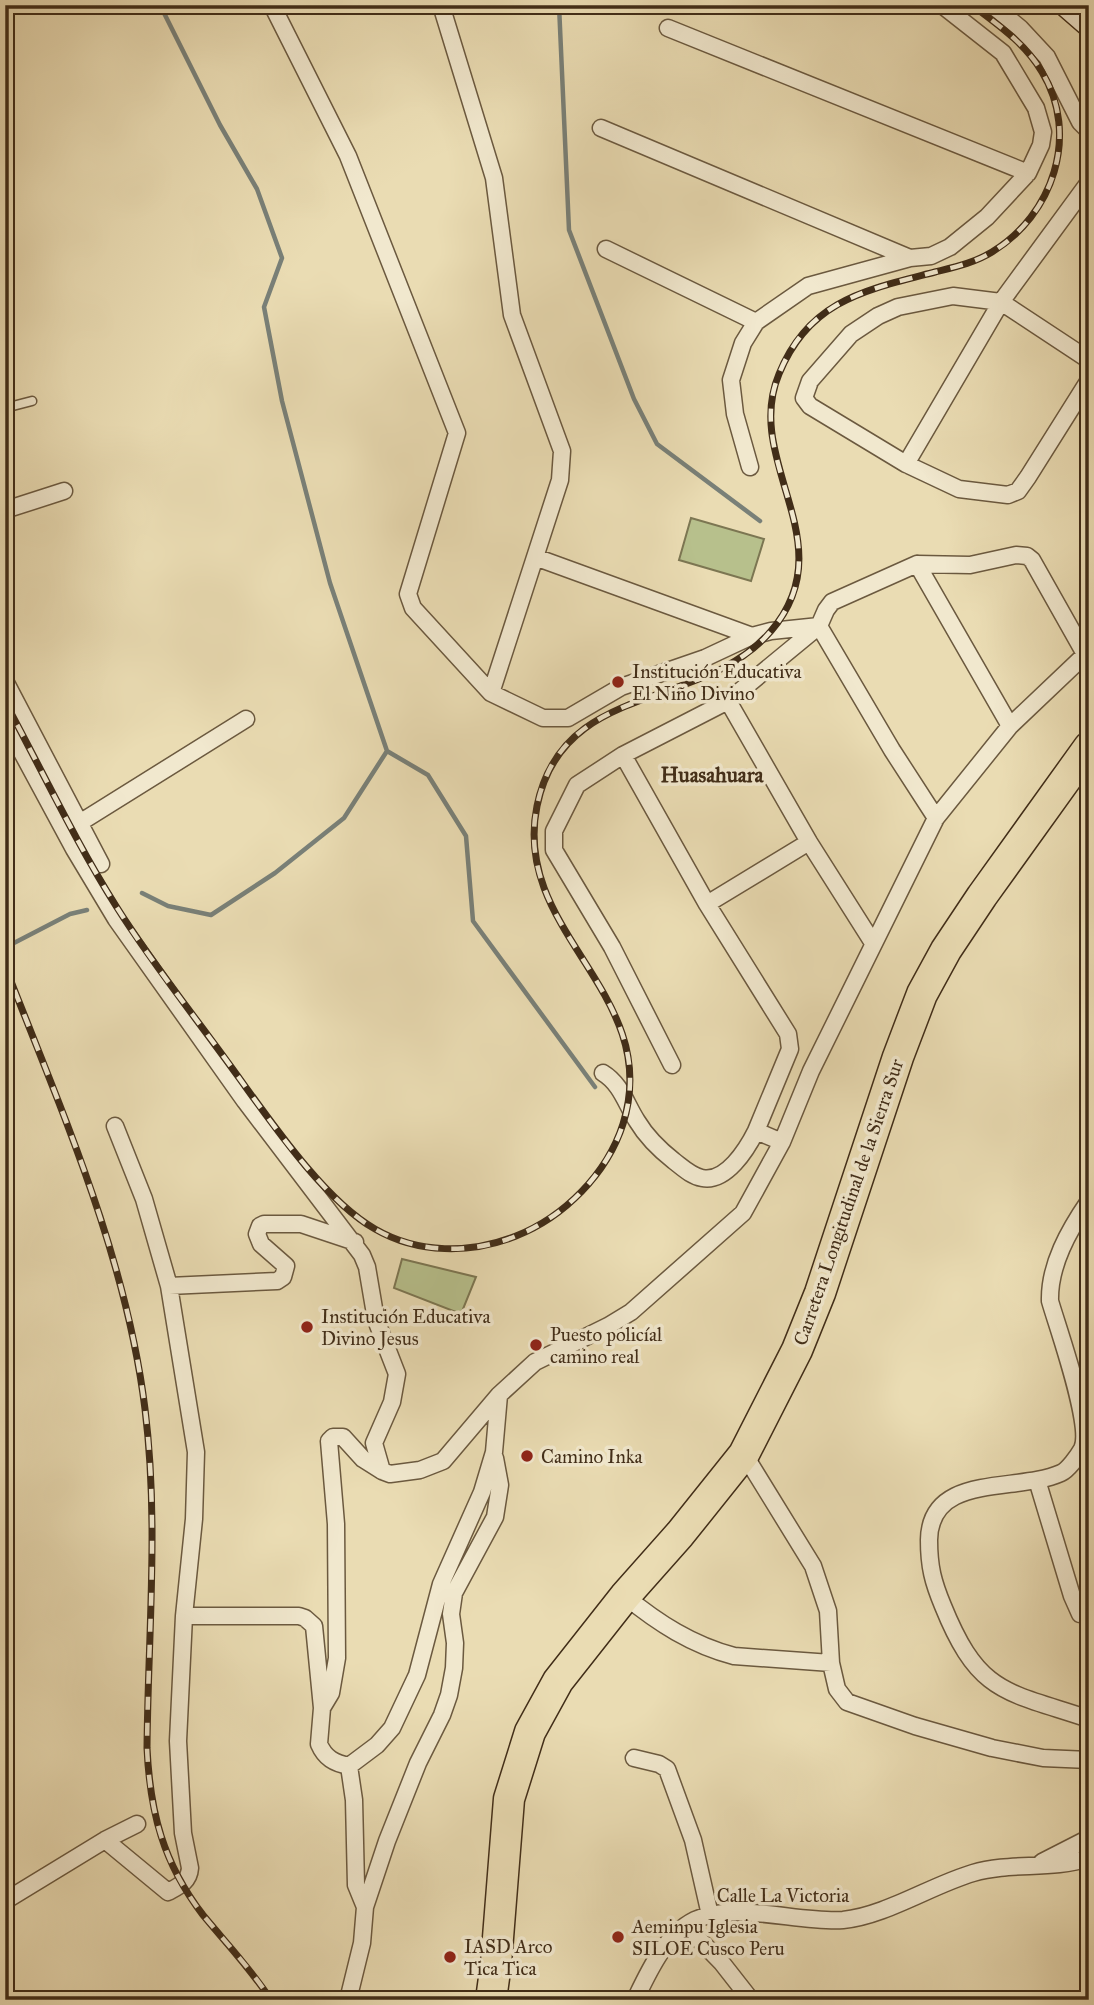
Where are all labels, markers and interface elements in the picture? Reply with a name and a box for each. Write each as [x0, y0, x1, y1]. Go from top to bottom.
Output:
place label: Institución Educativa El Niño Divino [632, 660, 802, 705]
marker: Institución Educativa El Niño Divino [610, 674, 626, 690]
district label: Huasahuara [661, 762, 765, 788]
street label: Carretera Longitudinal de la Sierra Sur [789, 1055, 910, 1349]
place label: Institución Educativa Divino Jesus [321, 1305, 491, 1351]
marker: Institución Educativa Divino Jesus [299, 1319, 315, 1335]
place label: Puesto policíal camino real [550, 1323, 663, 1368]
marker: Puesto policíal camino real [528, 1337, 544, 1353]
place label: Camino Inka [541, 1445, 644, 1468]
marker: Camino Inka [519, 1448, 535, 1464]
street label: Calle La Victoria [717, 1884, 850, 1907]
place label: Aeminpu Iglesia SILOE Cusco Peru [631, 1915, 785, 1960]
marker: Aeminpu Iglesia SILOE Cusco Peru [610, 1929, 626, 1945]
place label: IASD Arco Tica Tica [464, 1935, 553, 1980]
marker: IASD Arco Tica Tica [442, 1949, 458, 1965]

